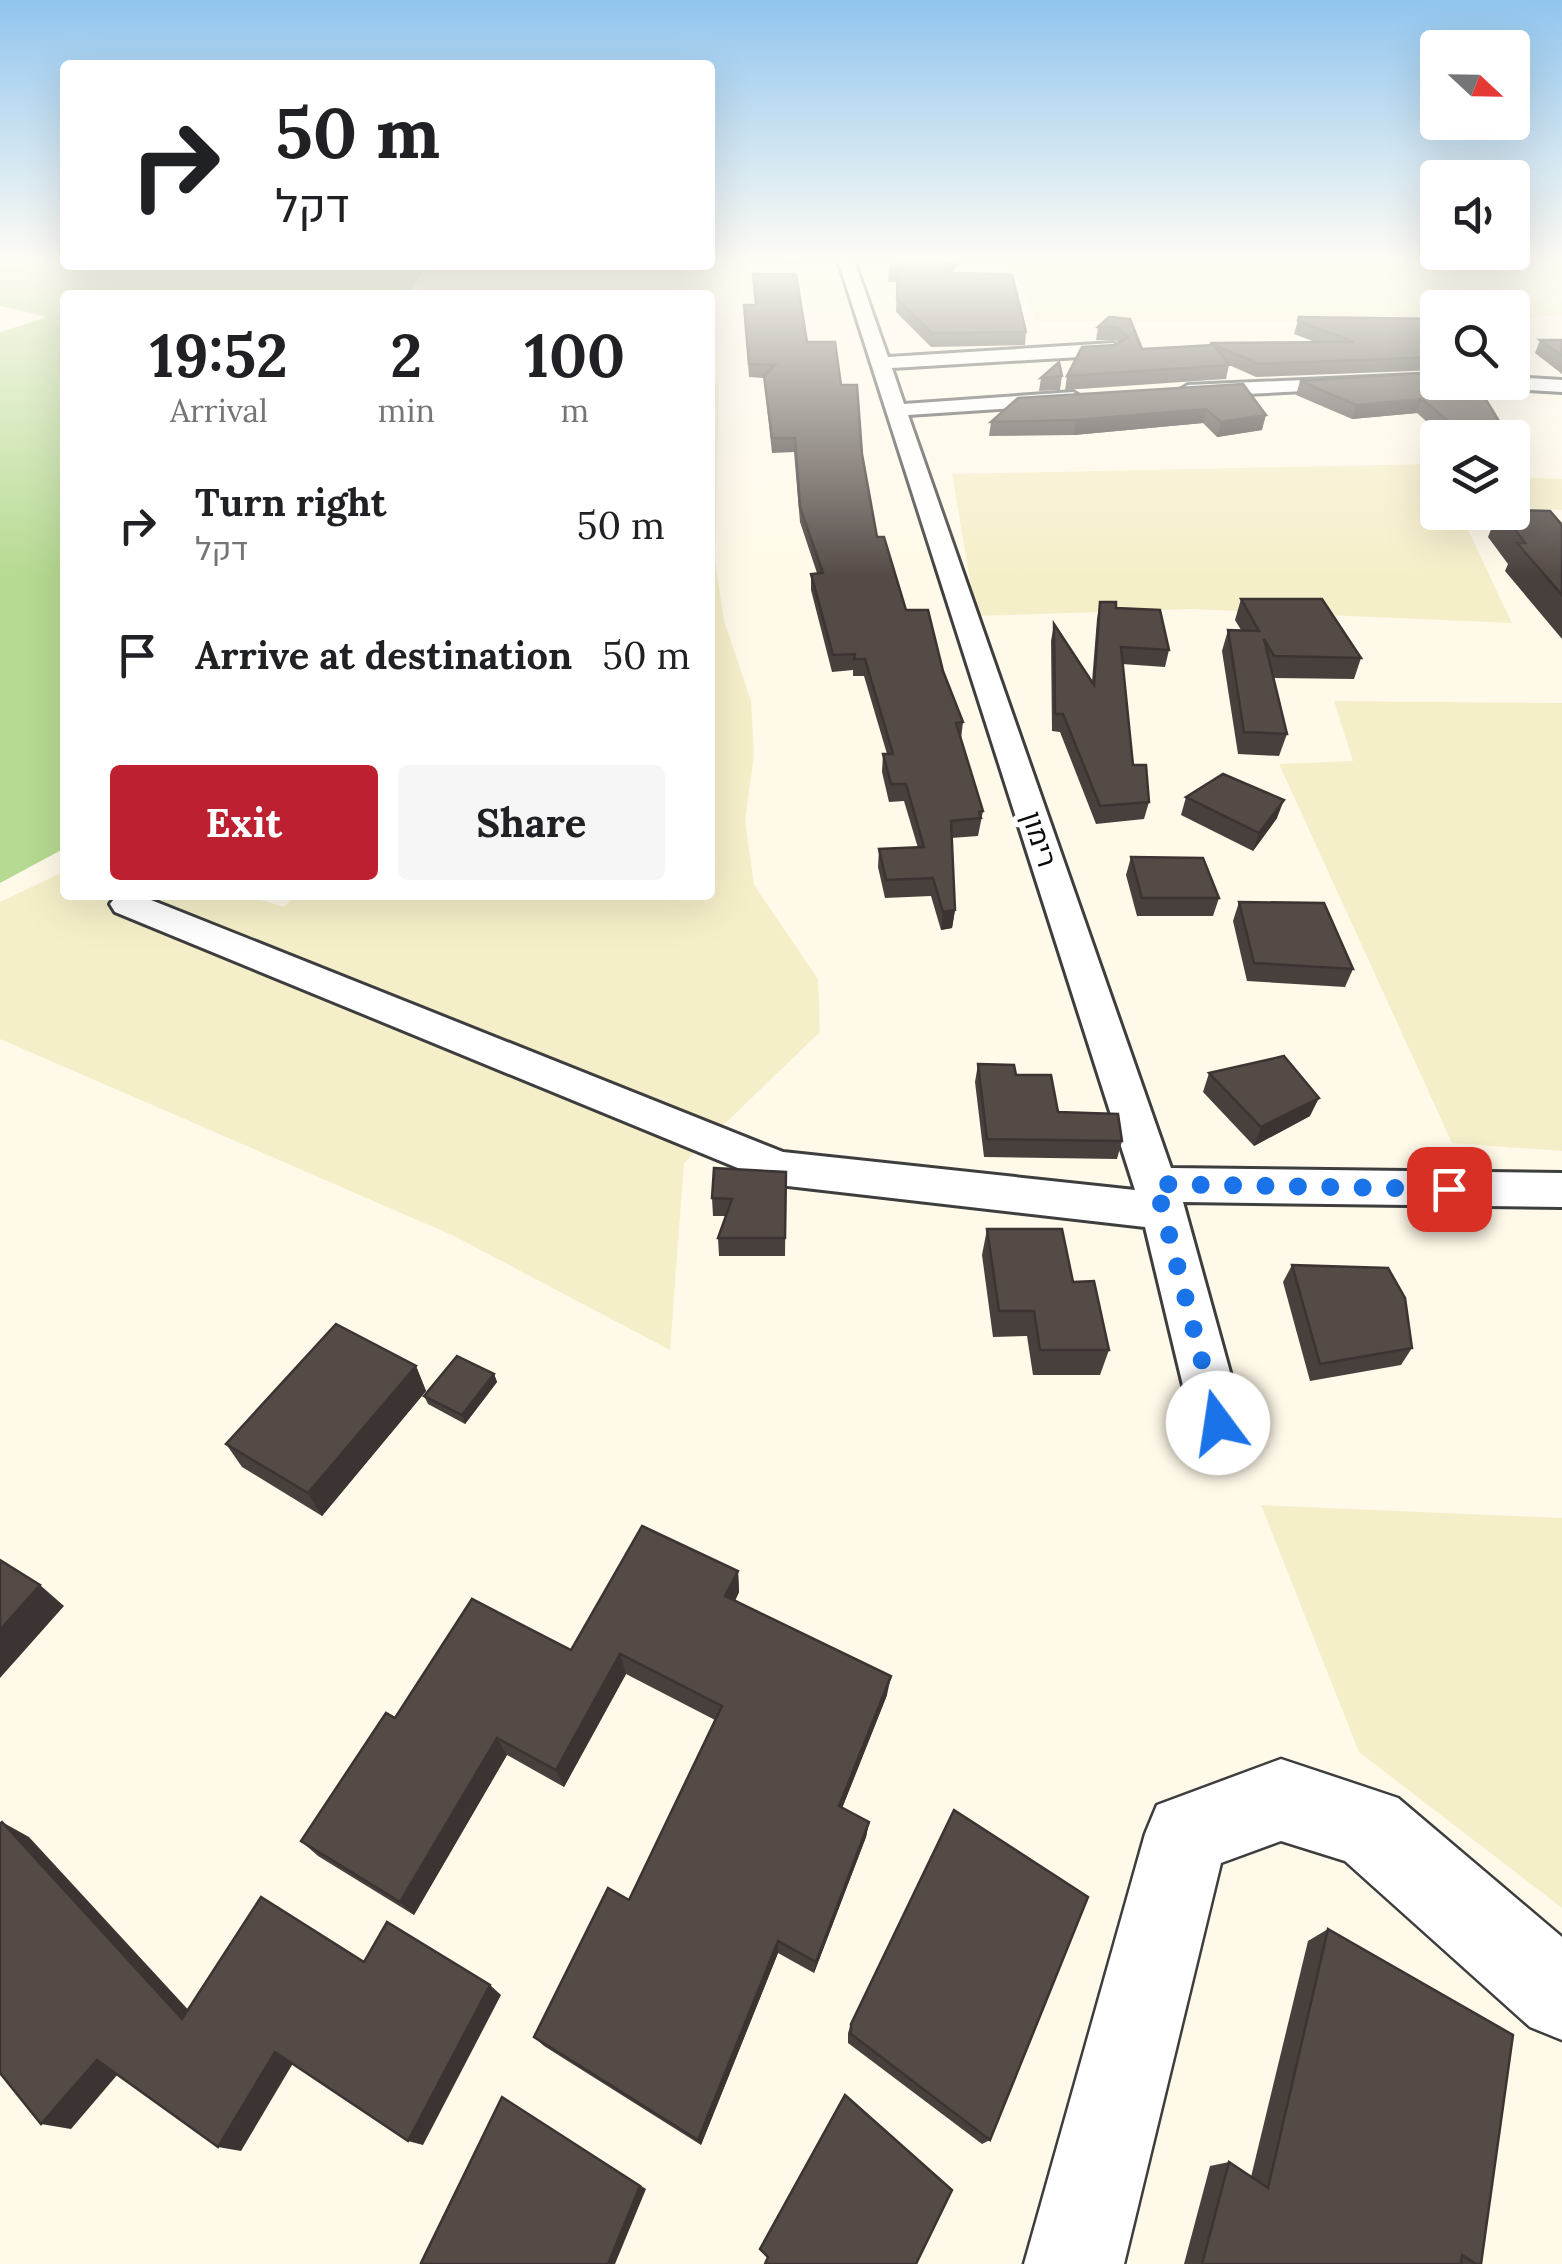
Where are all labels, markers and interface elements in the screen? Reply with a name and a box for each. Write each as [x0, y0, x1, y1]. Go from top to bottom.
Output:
north arrow [1420, 30, 1530, 140]
map controls [1420, 30, 1530, 530]
text: 50 m [275, 88, 440, 177]
icon: right [110, 100, 240, 230]
button: sound [1420, 160, 1530, 270]
text: דקל [275, 177, 350, 234]
button: search [1420, 290, 1530, 400]
text: 19:52 [150, 317, 288, 393]
text: 2 [390, 317, 422, 393]
text: 100 [525, 317, 625, 393]
text: Arrival [170, 390, 268, 431]
text: min [378, 390, 435, 431]
text: m [561, 390, 589, 431]
button: layers [1420, 420, 1530, 530]
text: Turn right [195, 478, 386, 526]
icon: right [110, 498, 165, 553]
text: 50 m [577, 501, 665, 549]
text: דקל [195, 528, 248, 569]
icon: arrive [110, 628, 165, 683]
text: Arrive at destination [195, 631, 572, 679]
text: 50 m [602, 631, 691, 679]
button: Exit [110, 765, 378, 880]
button: Share [398, 765, 665, 880]
street label: רימון [1014, 807, 1066, 871]
pin [1407, 1147, 1492, 1232]
icon: arrive [1422, 1162, 1477, 1217]
position arrow [1166, 1371, 1270, 1475]

